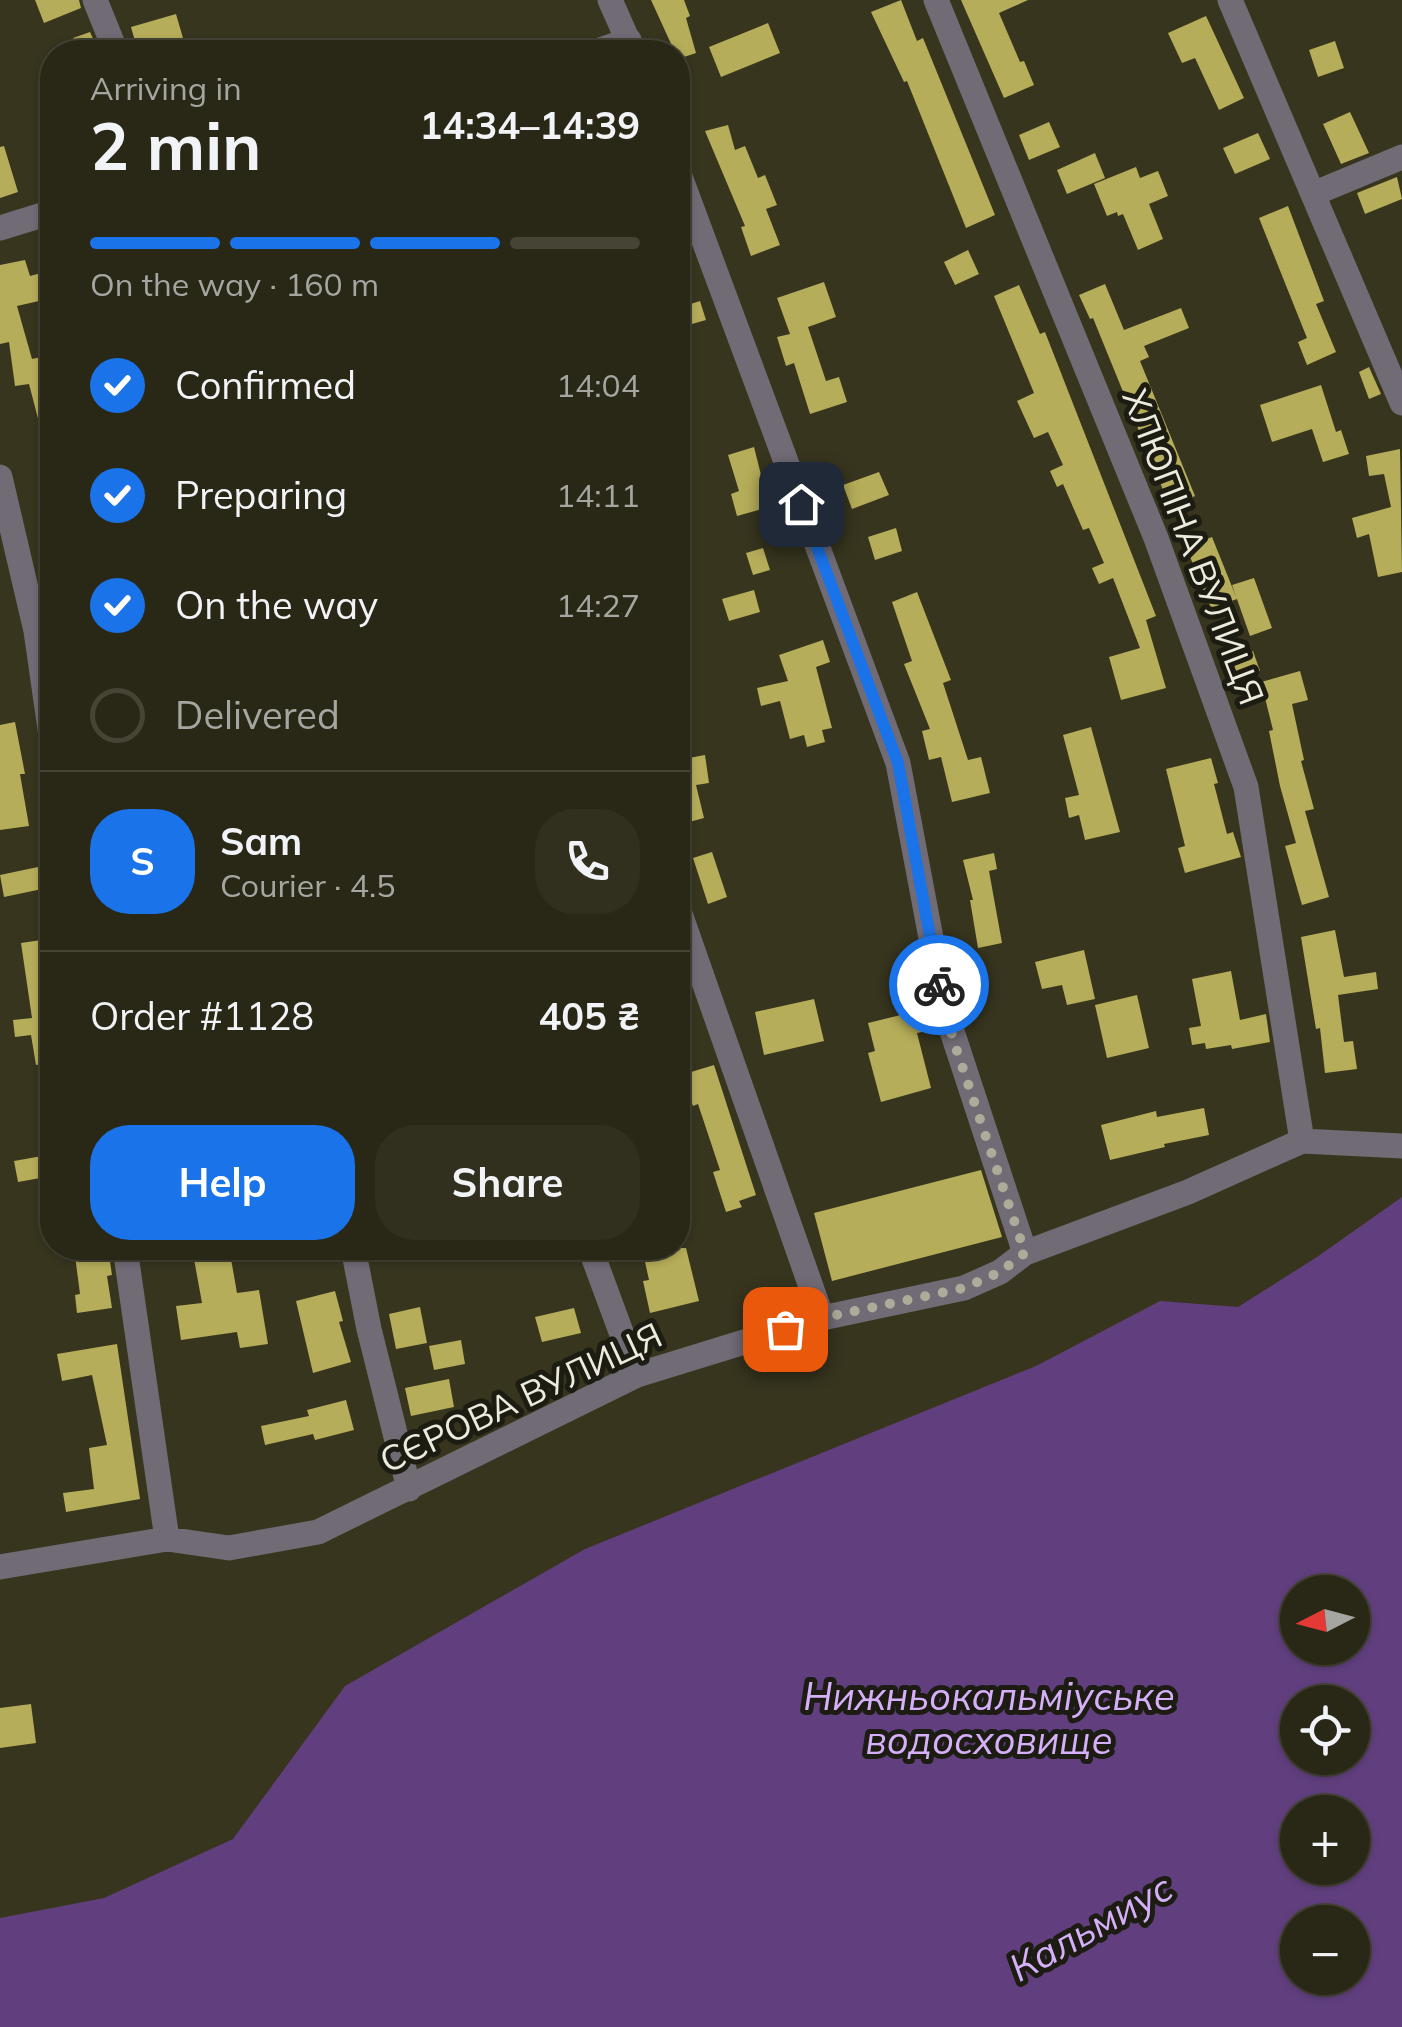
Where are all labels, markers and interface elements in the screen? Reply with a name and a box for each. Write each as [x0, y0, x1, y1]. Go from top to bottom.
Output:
text: Arriving in [90, 68, 242, 108]
text: 14:34–14:39 [420, 101, 640, 149]
text: 2 min [90, 105, 261, 186]
text: On the way · 160 m [90, 264, 379, 304]
icon: check [90, 358, 145, 413]
text: Confirmed [175, 361, 356, 409]
text: 14:04 [556, 365, 640, 405]
street label: ХЛЮПІНА ВУЛИЦЯ [1113, 383, 1274, 711]
pin [759, 462, 844, 547]
icon: check [90, 468, 145, 523]
text: Preparing [175, 471, 347, 519]
text: 14:11 [556, 475, 640, 515]
icon: home [774, 477, 829, 532]
icon: check [90, 578, 145, 633]
text: On the way [175, 581, 378, 629]
text: 14:27 [556, 585, 640, 625]
text: Delivered [175, 691, 340, 739]
button: phone [535, 809, 640, 914]
text: Sam [220, 817, 302, 865]
text: S [130, 837, 155, 885]
text: Courier · 4.5 [220, 865, 396, 905]
courier [889, 935, 989, 1035]
icon: bike [912, 958, 967, 1013]
text: Order #1128 [90, 992, 314, 1040]
text: 405 ₴ [538, 992, 640, 1040]
button: Help [90, 1125, 355, 1240]
button: Share [375, 1125, 640, 1240]
pin [743, 1287, 828, 1372]
icon: bag [758, 1302, 813, 1357]
street label: СЄРОВА ВУЛИЦЯ [372, 1312, 669, 1482]
north arrow [1280, 1575, 1370, 1665]
map controls [1280, 1575, 1370, 1995]
water label: Нижньокальміуське водосховище [803, 1672, 1175, 1764]
button: locate [1280, 1685, 1370, 1775]
button: + [1280, 1795, 1370, 1885]
water label: Кальмиус [1001, 1863, 1180, 1992]
button: − [1280, 1905, 1370, 1995]

